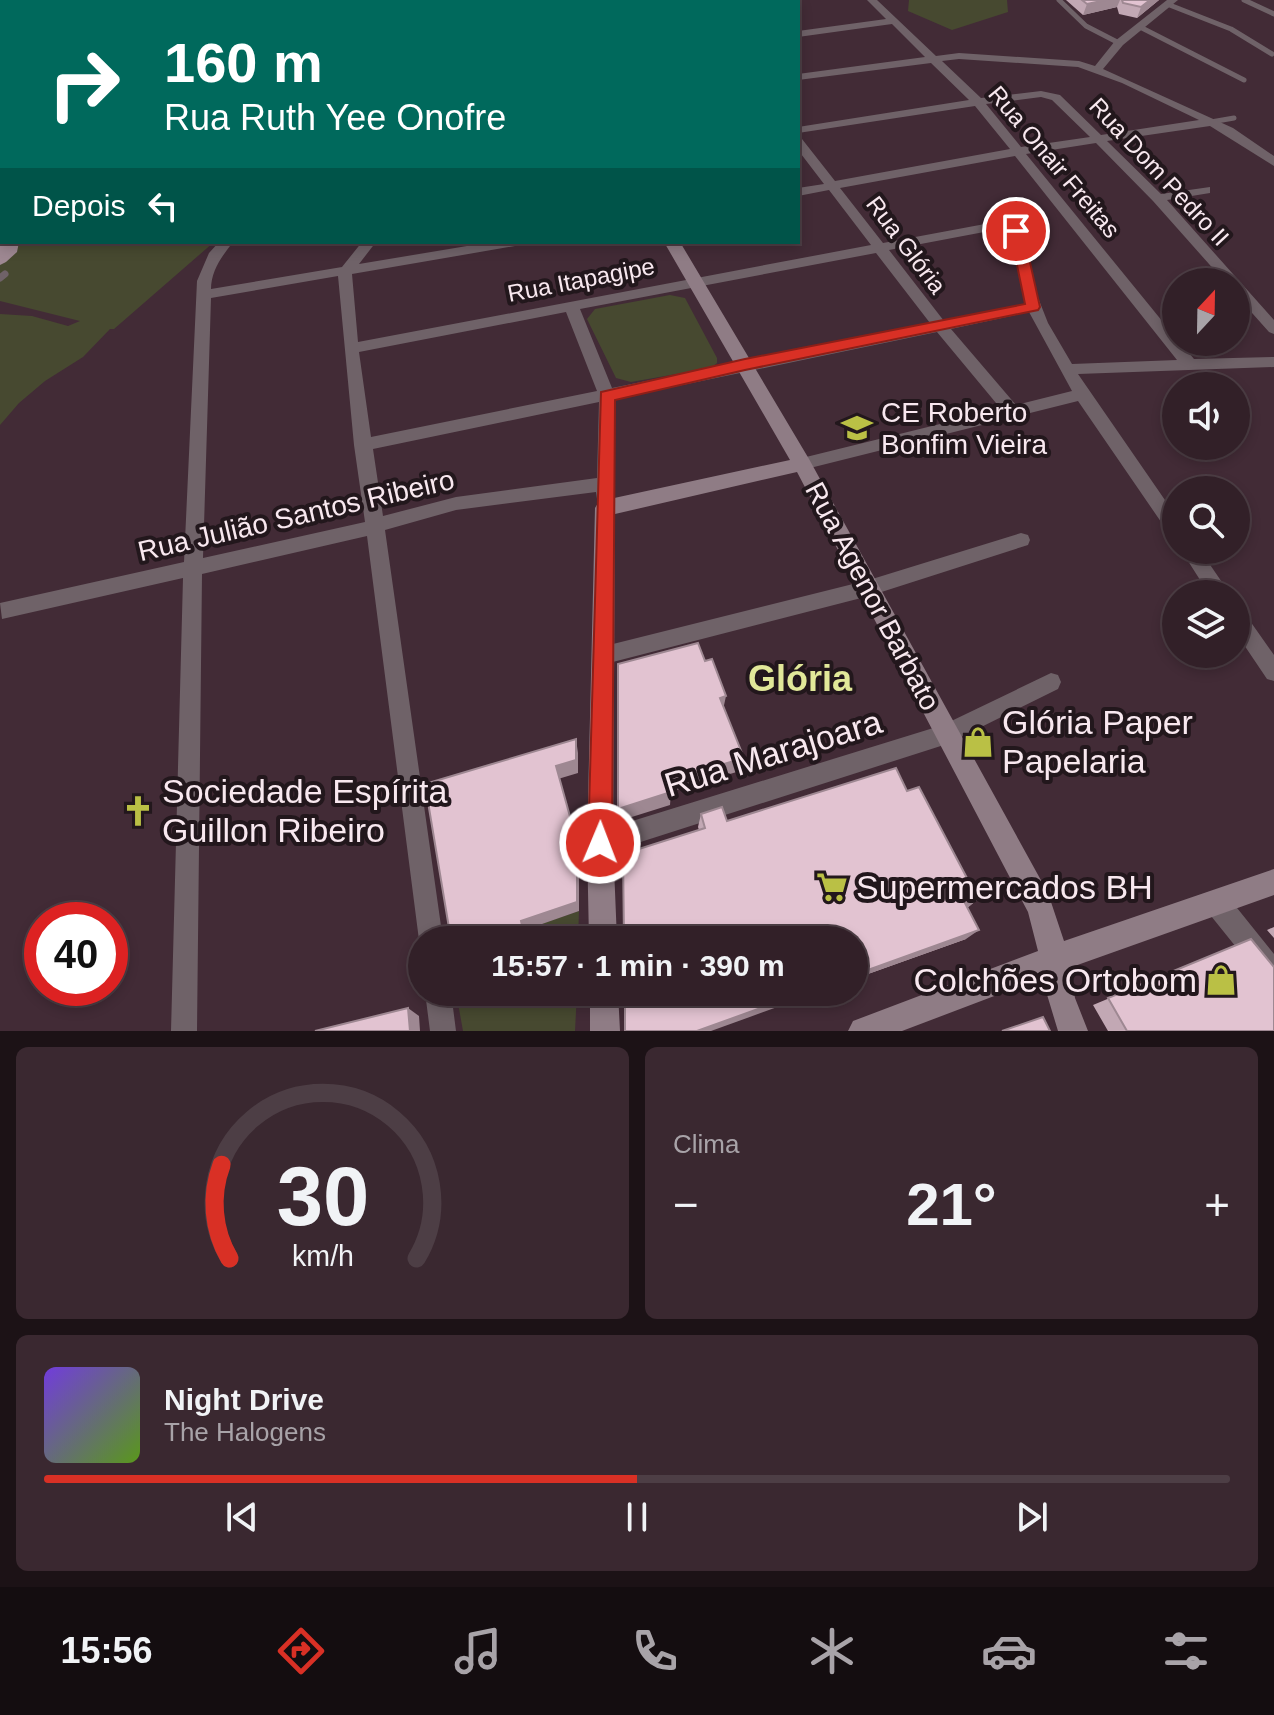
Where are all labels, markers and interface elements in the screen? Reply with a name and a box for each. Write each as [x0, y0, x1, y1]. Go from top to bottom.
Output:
text: 160 m [164, 31, 323, 94]
icon: right [32, 32, 136, 136]
street label: Rua Onair Freitas [983, 80, 1126, 243]
street label: Rua Dom Pedro II [1084, 92, 1235, 251]
text: Rua Ruth Yee Onofre [164, 97, 506, 138]
icon: left [141, 184, 185, 228]
text: Depois [32, 189, 125, 222]
street label: Rua Glória [861, 191, 952, 299]
pin [982, 197, 1050, 265]
icon: arrive [994, 209, 1038, 253]
street label: Rua Itapagipe [505, 252, 657, 307]
north arrow [1162, 268, 1250, 356]
map controls [1162, 268, 1250, 668]
button: sound [1162, 372, 1250, 460]
place label: CE Roberto Bonfim Vieira [881, 397, 1047, 460]
school or university icon: CE Roberto Bonfim Vieira [840, 411, 874, 445]
street label: Rua Julião Santos Ribeiro [135, 464, 457, 567]
button: search [1162, 476, 1250, 564]
street label: Rua Agenor Barbato [799, 477, 946, 716]
button: layers [1162, 580, 1250, 668]
district label: Glória [748, 658, 853, 699]
street label: Rua Marajoara [660, 702, 886, 804]
place label: Glória Paper Papelaria [1002, 703, 1193, 780]
shop icon: Glória Paper Papelaria [961, 725, 995, 759]
place label: Sociedade Espírita Guillon Ribeiro [162, 772, 447, 849]
church icon: Sociedade Espírita Guillon Ribeiro [121, 794, 155, 828]
position arrow [558, 801, 642, 885]
place label: Supermercados BH [856, 868, 1153, 906]
supermarket icon: Supermercados BH [815, 870, 849, 904]
speed limit sign: 40 [24, 902, 128, 1006]
text: 15:57 · 1 min · 390 m [491, 949, 785, 982]
place label: Colchões Ortobom [914, 961, 1197, 999]
shop icon: Colchões Ortobom [1204, 963, 1238, 997]
text: Clima [673, 1129, 739, 1159]
text: 30 [276, 1150, 369, 1243]
text: 21° [906, 1171, 997, 1238]
text: − [673, 1180, 699, 1229]
text: + [1204, 1180, 1230, 1229]
text: km/h [292, 1240, 353, 1272]
text: Night Drive [164, 1383, 324, 1416]
text: The Halogens [164, 1417, 326, 1447]
icon: previous [220, 1495, 264, 1539]
icon: pause [615, 1495, 659, 1539]
icon: next [1010, 1495, 1054, 1539]
icon: directions [273, 1623, 329, 1679]
icon: music [450, 1623, 506, 1679]
icon: phone [627, 1623, 683, 1679]
icon: climate [804, 1623, 860, 1679]
icon: car [981, 1623, 1037, 1679]
icon: filters [1158, 1623, 1214, 1679]
text: 15:56 [60, 1630, 153, 1671]

